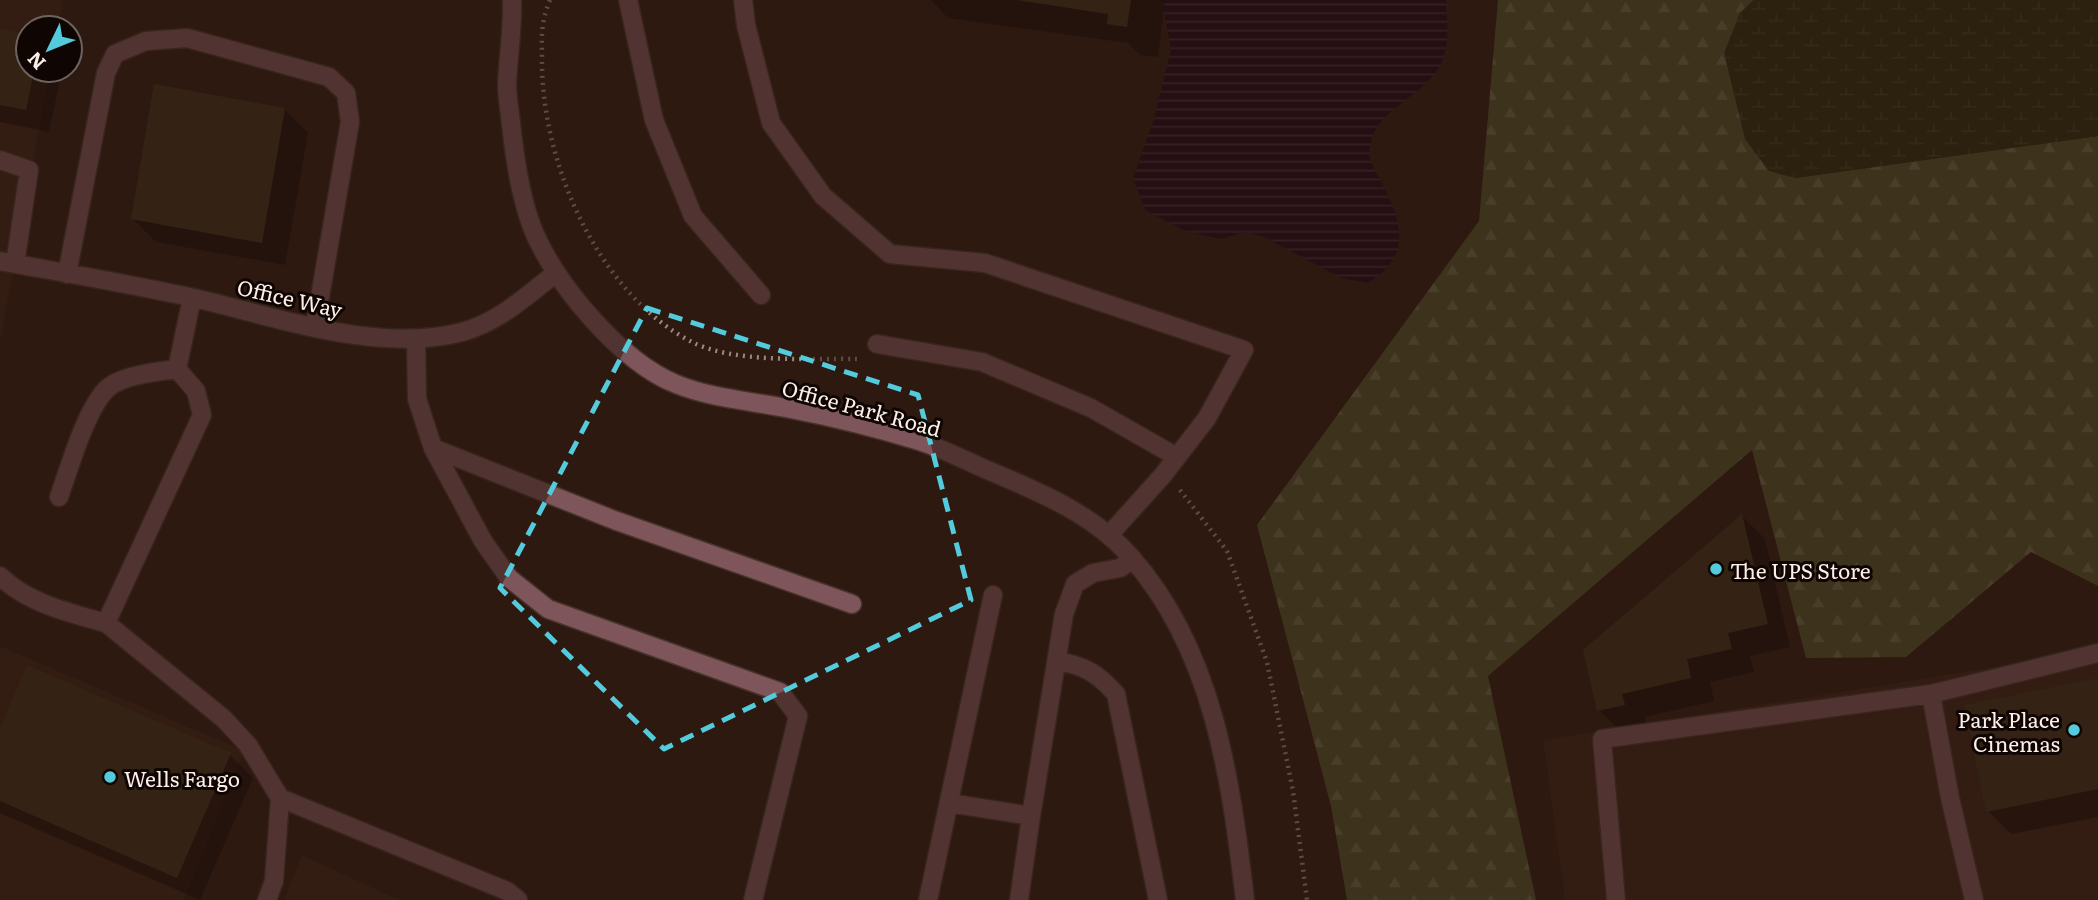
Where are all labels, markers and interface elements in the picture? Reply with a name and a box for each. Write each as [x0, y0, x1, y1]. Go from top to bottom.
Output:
north arrow [14, 14, 84, 84]
text: N [20, 46, 52, 77]
street label: Office Way [234, 270, 347, 324]
street label: Office Park Road [779, 371, 945, 443]
place label: The UPS Store [1730, 554, 1871, 585]
marker: The UPS Store [1708, 561, 1724, 577]
place label: Park Place Cinemas [1958, 703, 2060, 758]
marker: Park Place Cinemas [2066, 722, 2082, 738]
place label: Wells Fargo [124, 762, 240, 793]
marker: Wells Fargo [102, 769, 118, 785]

